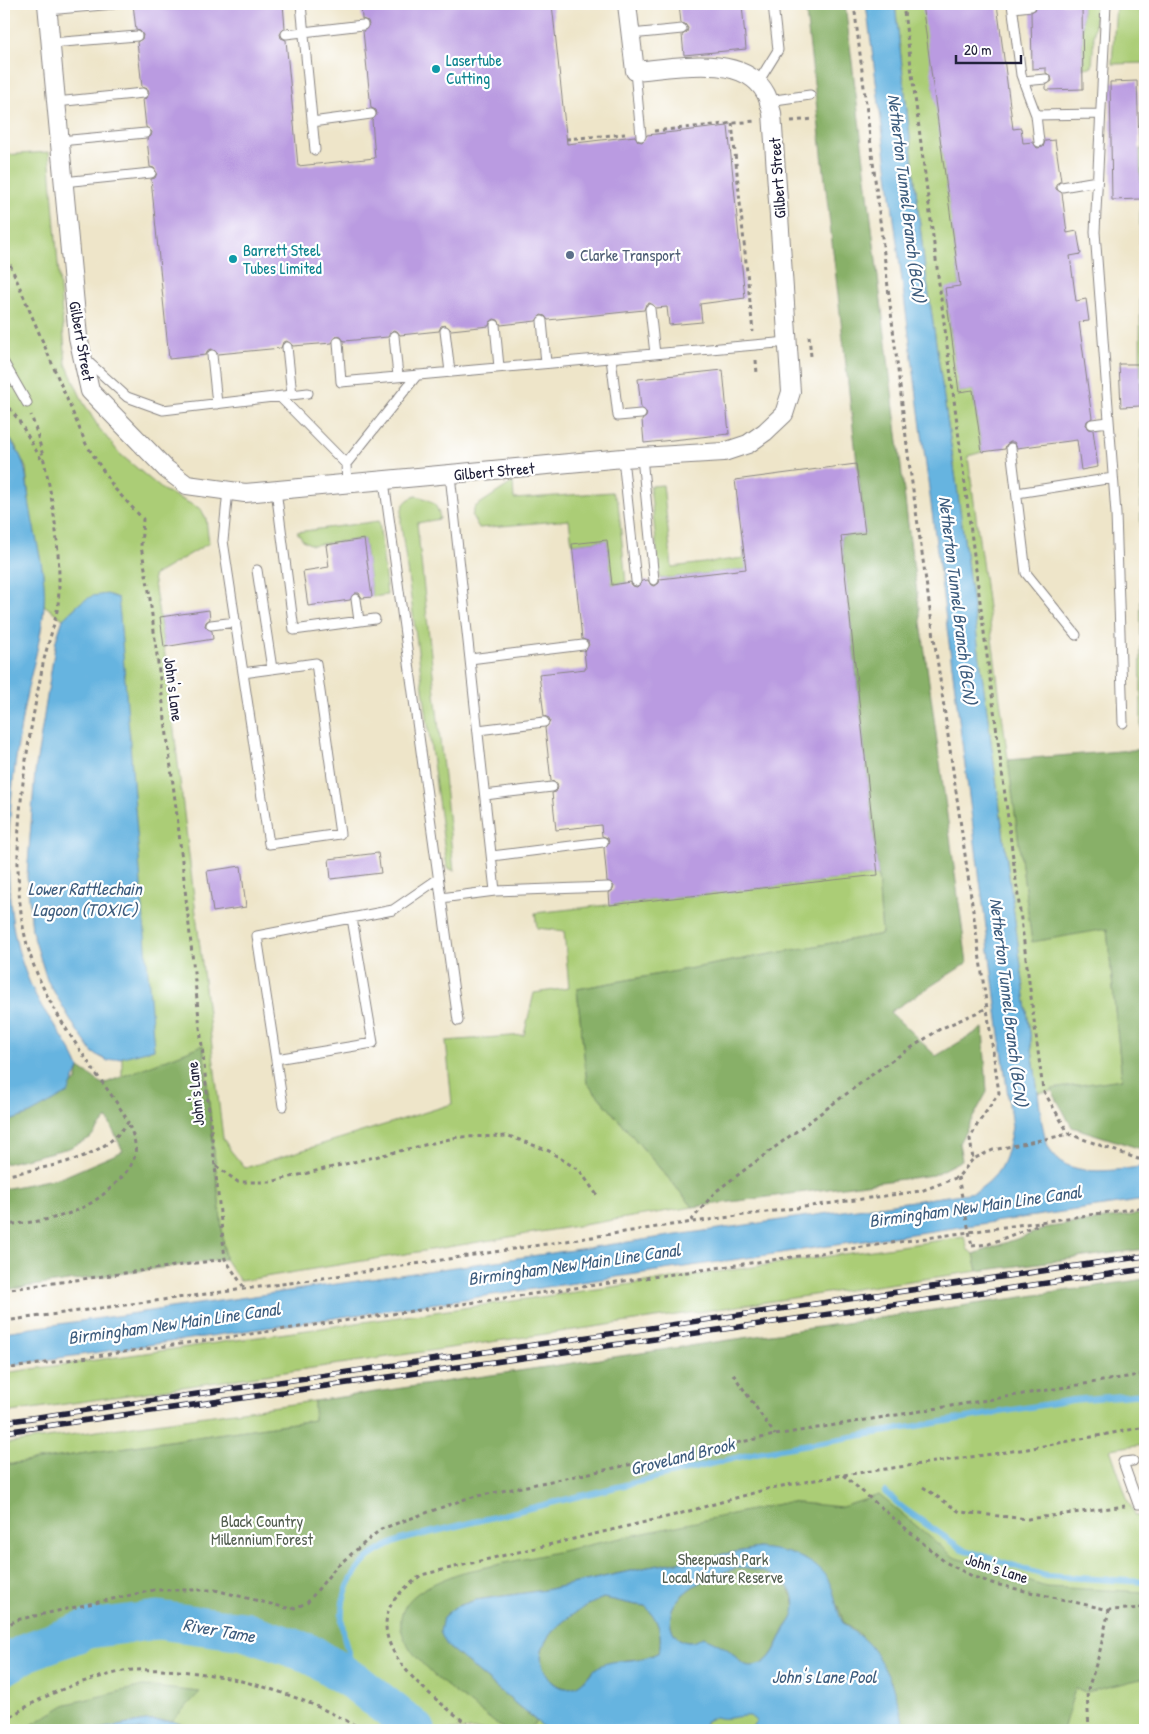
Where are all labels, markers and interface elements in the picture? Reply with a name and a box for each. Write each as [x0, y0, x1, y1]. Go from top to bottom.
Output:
scale bar [956, 32, 1022, 64]
text: 20 m [964, 39, 991, 60]
place label: Lasertube Cutting [446, 49, 502, 89]
marker: Lasertube Cutting [430, 63, 442, 75]
water label: Netherton Tunnel Branch (BCN) [882, 93, 932, 305]
street label: Gilbert Street [763, 136, 791, 219]
place label: Barrett Steel Tubes Limited [243, 239, 322, 279]
place label: Clarke Transport [580, 244, 681, 266]
marker: Clarke Transport [564, 249, 576, 261]
marker: Barrett Steel Tubes Limited [227, 253, 239, 265]
street label: Gilbert Street [64, 299, 100, 383]
street label: Gilbert Street [453, 456, 536, 485]
water label: Netherton Tunnel Branch (BCN) [933, 495, 983, 707]
street label: John's Lane [159, 656, 189, 723]
water label: Lower Rattlechain Lagoon (TOXIC) [28, 876, 144, 922]
water label: Netherton Tunnel Branch (BCN) [984, 897, 1034, 1109]
street label: John's Lane [181, 1060, 209, 1127]
water label: Birmingham New Main Line Canal [867, 1179, 1084, 1233]
water label: Birmingham New Main Line Canal [466, 1237, 683, 1291]
water label: Birmingham New Main Line Canal [66, 1296, 283, 1350]
water label: Groveland Brook [627, 1431, 738, 1481]
park label: Black Country Millennium Forest [211, 1510, 313, 1550]
park label: Sheepwash Park Local Nature Reserve [663, 1548, 784, 1588]
street label: John's Lane [963, 1548, 1032, 1589]
water label: River Tame [181, 1611, 258, 1649]
water label: John's Lane Pool [772, 1664, 878, 1689]

